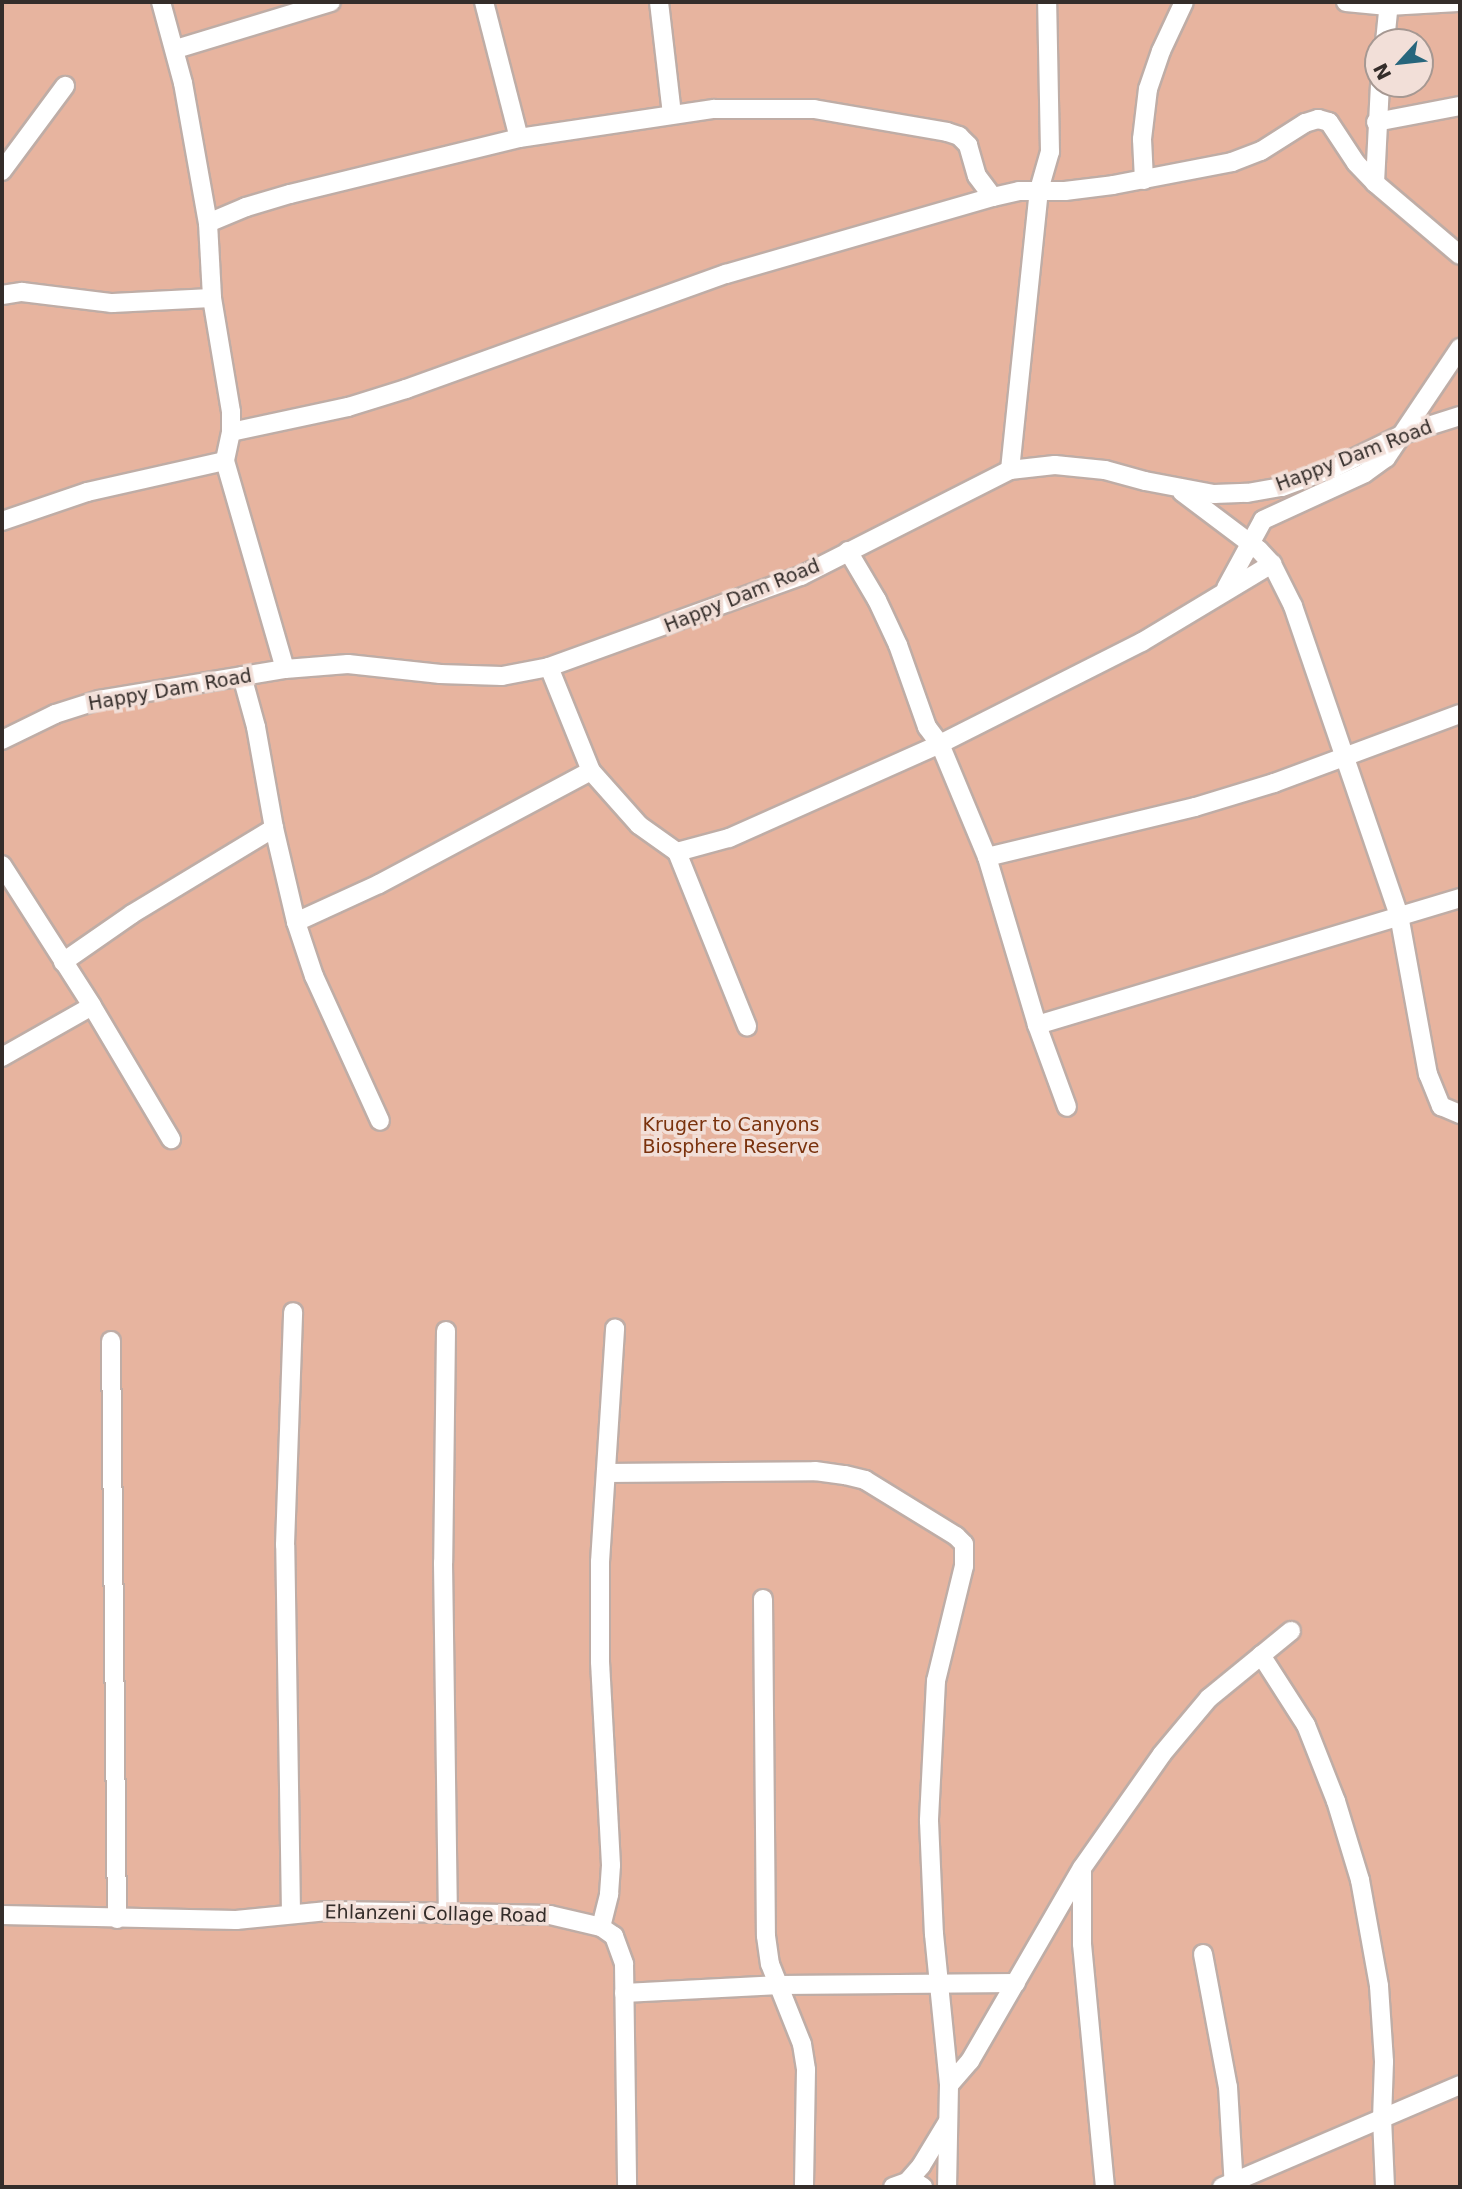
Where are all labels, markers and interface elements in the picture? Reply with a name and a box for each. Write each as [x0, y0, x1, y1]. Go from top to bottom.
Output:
north arrow [1364, 28, 1434, 98]
text: N [1369, 60, 1395, 84]
street label: Happy Dam Road [1273, 416, 1435, 496]
street label: Happy Dam Road [661, 554, 823, 638]
street label: Happy Dam Road [86, 664, 254, 716]
park label: Kruger to Canyons Biosphere Reserve [642, 1114, 820, 1158]
street label: Ehlanzeni Collage Road [325, 1901, 547, 1927]

